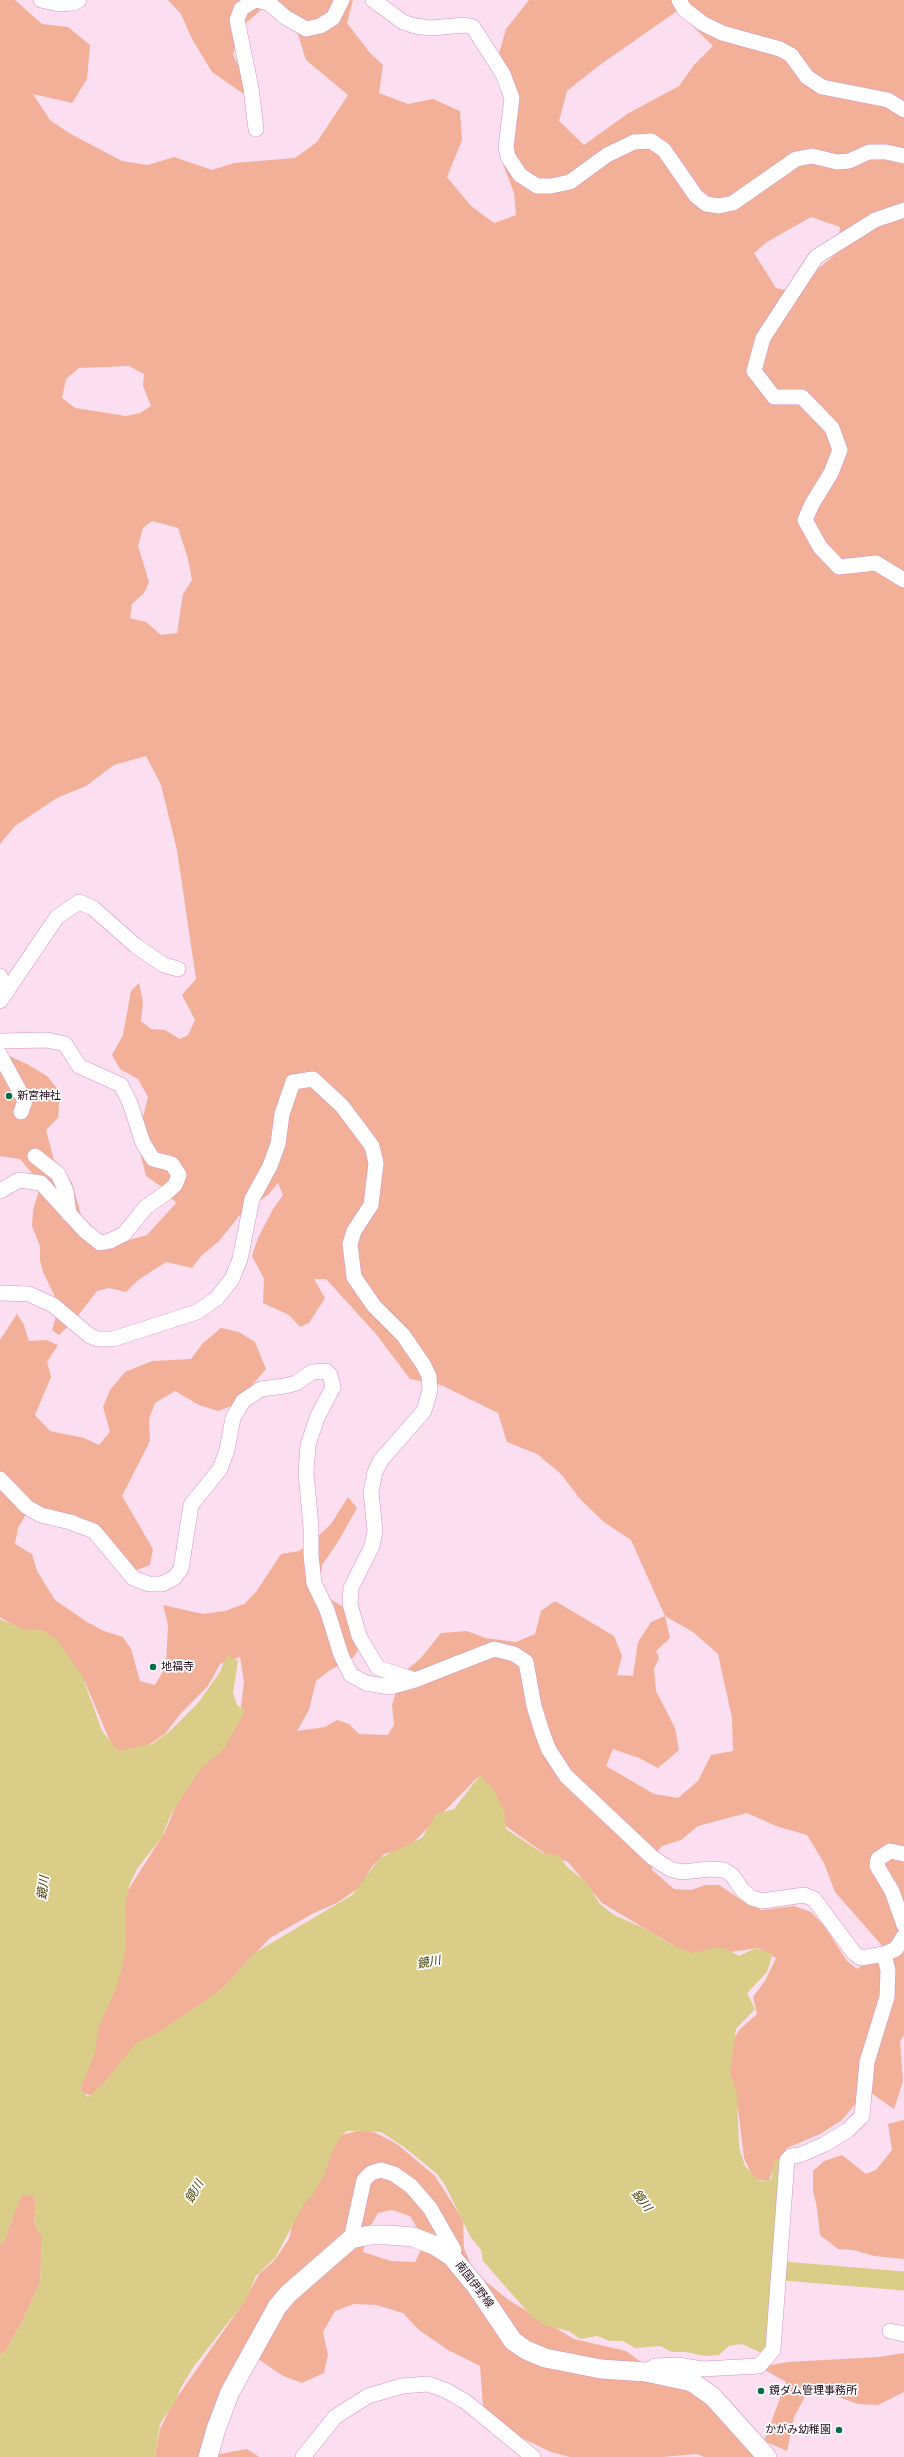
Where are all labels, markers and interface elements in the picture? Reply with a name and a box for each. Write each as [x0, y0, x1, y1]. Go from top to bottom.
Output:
place label: 新宮神社 [17, 1089, 61, 1103]
marker: 新宮神社 [4, 1091, 14, 1101]
place label: 地福寺 [161, 1660, 194, 1674]
marker: 地福寺 [148, 1662, 158, 1672]
water label: 鏡川 [36, 1875, 52, 1901]
water label: 鏡川 [416, 1954, 442, 1972]
water label: 鏡川 [183, 2178, 207, 2206]
water label: 鏡川 [628, 2187, 654, 2215]
street label: 南国伊野線 [452, 2259, 496, 2311]
place label: 鏡ダム管理事務所 [769, 2384, 857, 2398]
marker: 鏡ダム管理事務所 [756, 2386, 766, 2396]
place label: かがみ幼稚園 [765, 2423, 831, 2437]
marker: かがみ幼稚園 [834, 2425, 844, 2435]

